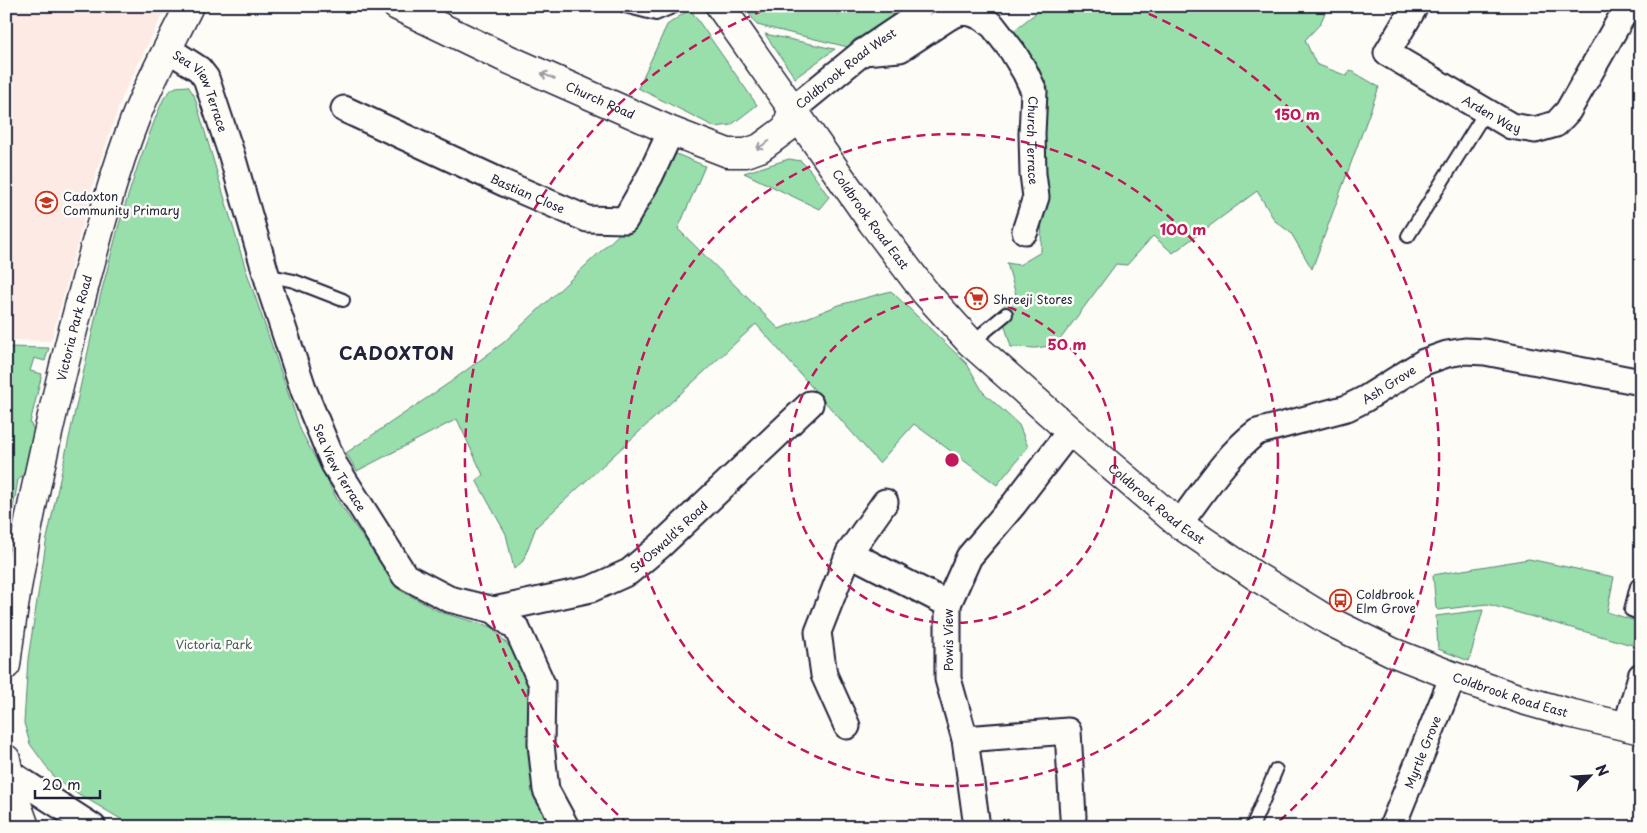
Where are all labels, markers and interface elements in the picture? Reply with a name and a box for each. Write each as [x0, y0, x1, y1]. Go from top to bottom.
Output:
street label: Coldbrook Road West [791, 23, 900, 113]
street label: Sea View Terrace [169, 45, 232, 134]
one-way arrow [541, 71, 556, 81]
street label: Church Road [563, 77, 638, 123]
street label: Arden Way [1459, 90, 1522, 137]
street label: Church Terrace [1023, 96, 1043, 186]
text: 150 m [1274, 102, 1320, 125]
one-way arrow [756, 140, 770, 151]
street label: Coldbrook Road East [828, 165, 914, 273]
street label: Bastian Close [487, 169, 568, 217]
place label: Cadoxton Community Primary [63, 187, 180, 219]
school or university icon: Cadoxton Community Primary [35, 191, 59, 215]
text: 100 m [1160, 217, 1206, 240]
street label: Victoria Park Road [52, 273, 96, 383]
supermarket icon: Shreeji Stores [965, 287, 989, 311]
place label: Shreeji Stores [993, 290, 1073, 308]
text: 50 m [1048, 332, 1086, 355]
district label: CADOXTON [339, 339, 455, 366]
street label: Ash Grove [1358, 361, 1419, 408]
street label: Sea View Terrace [309, 421, 371, 515]
centre of rings [943, 451, 961, 469]
street label: Coldbrook Road East [1104, 459, 1209, 548]
street label: St Oswald's Road [626, 497, 712, 577]
place label: Coldbrook Elm Grove [1356, 585, 1416, 617]
bus stop icon: Coldbrook Elm Grove [1328, 589, 1352, 613]
street label: Powis View [939, 608, 957, 671]
park label: Victoria Park [176, 635, 252, 653]
street label: Coldbrook Road East [1450, 668, 1570, 721]
street label: Myrtle Grove [1400, 713, 1445, 791]
north arrow [1564, 750, 1614, 800]
text: N [1590, 761, 1614, 780]
scale bar [35, 768, 100, 800]
text: 20 m [42, 772, 81, 795]

